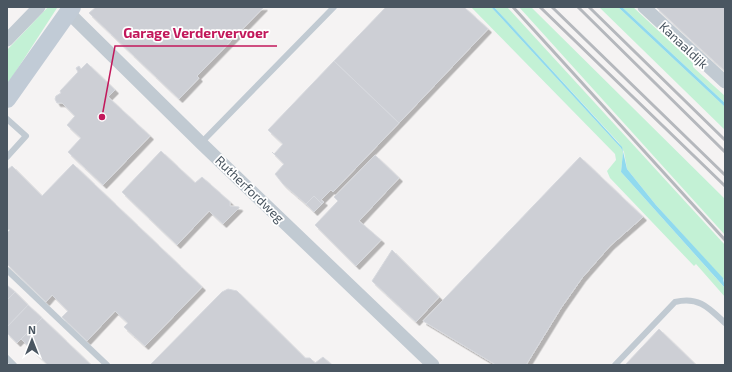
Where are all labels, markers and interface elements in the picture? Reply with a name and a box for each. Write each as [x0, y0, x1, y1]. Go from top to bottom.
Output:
street label: Kanaaldijk [656, 18, 712, 72]
callout: Garage Verdervervoer [115, 20, 277, 46]
text: Garage Verdervervoer [123, 24, 269, 41]
street label: Rutherfordweg [212, 152, 288, 226]
north arrow [12, 320, 52, 360]
text: N [28, 323, 36, 336]

